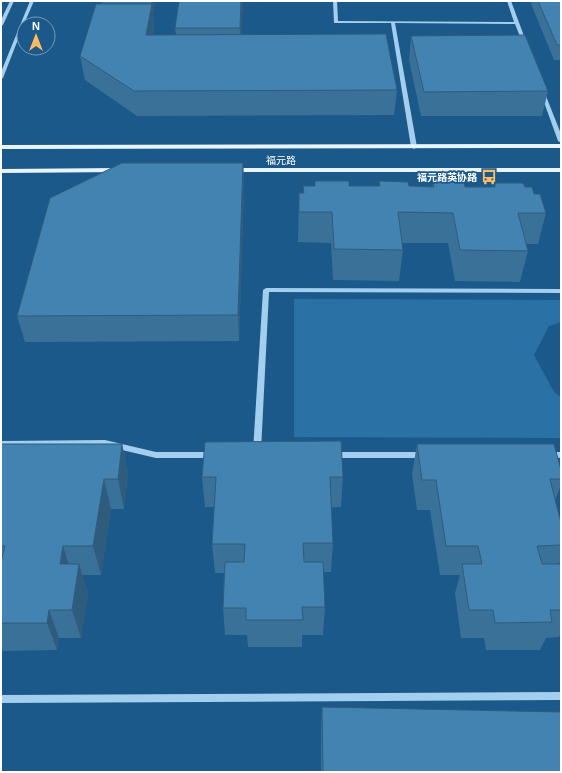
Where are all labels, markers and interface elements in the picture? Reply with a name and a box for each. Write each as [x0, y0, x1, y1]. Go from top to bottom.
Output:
north arrow [16, 16, 56, 56]
text: N [32, 20, 40, 32]
street label: 福元路 [266, 155, 296, 166]
bus stop icon: 福元路英协路 [480, 168, 498, 186]
place label: 福元路英协路 [417, 172, 478, 183]

